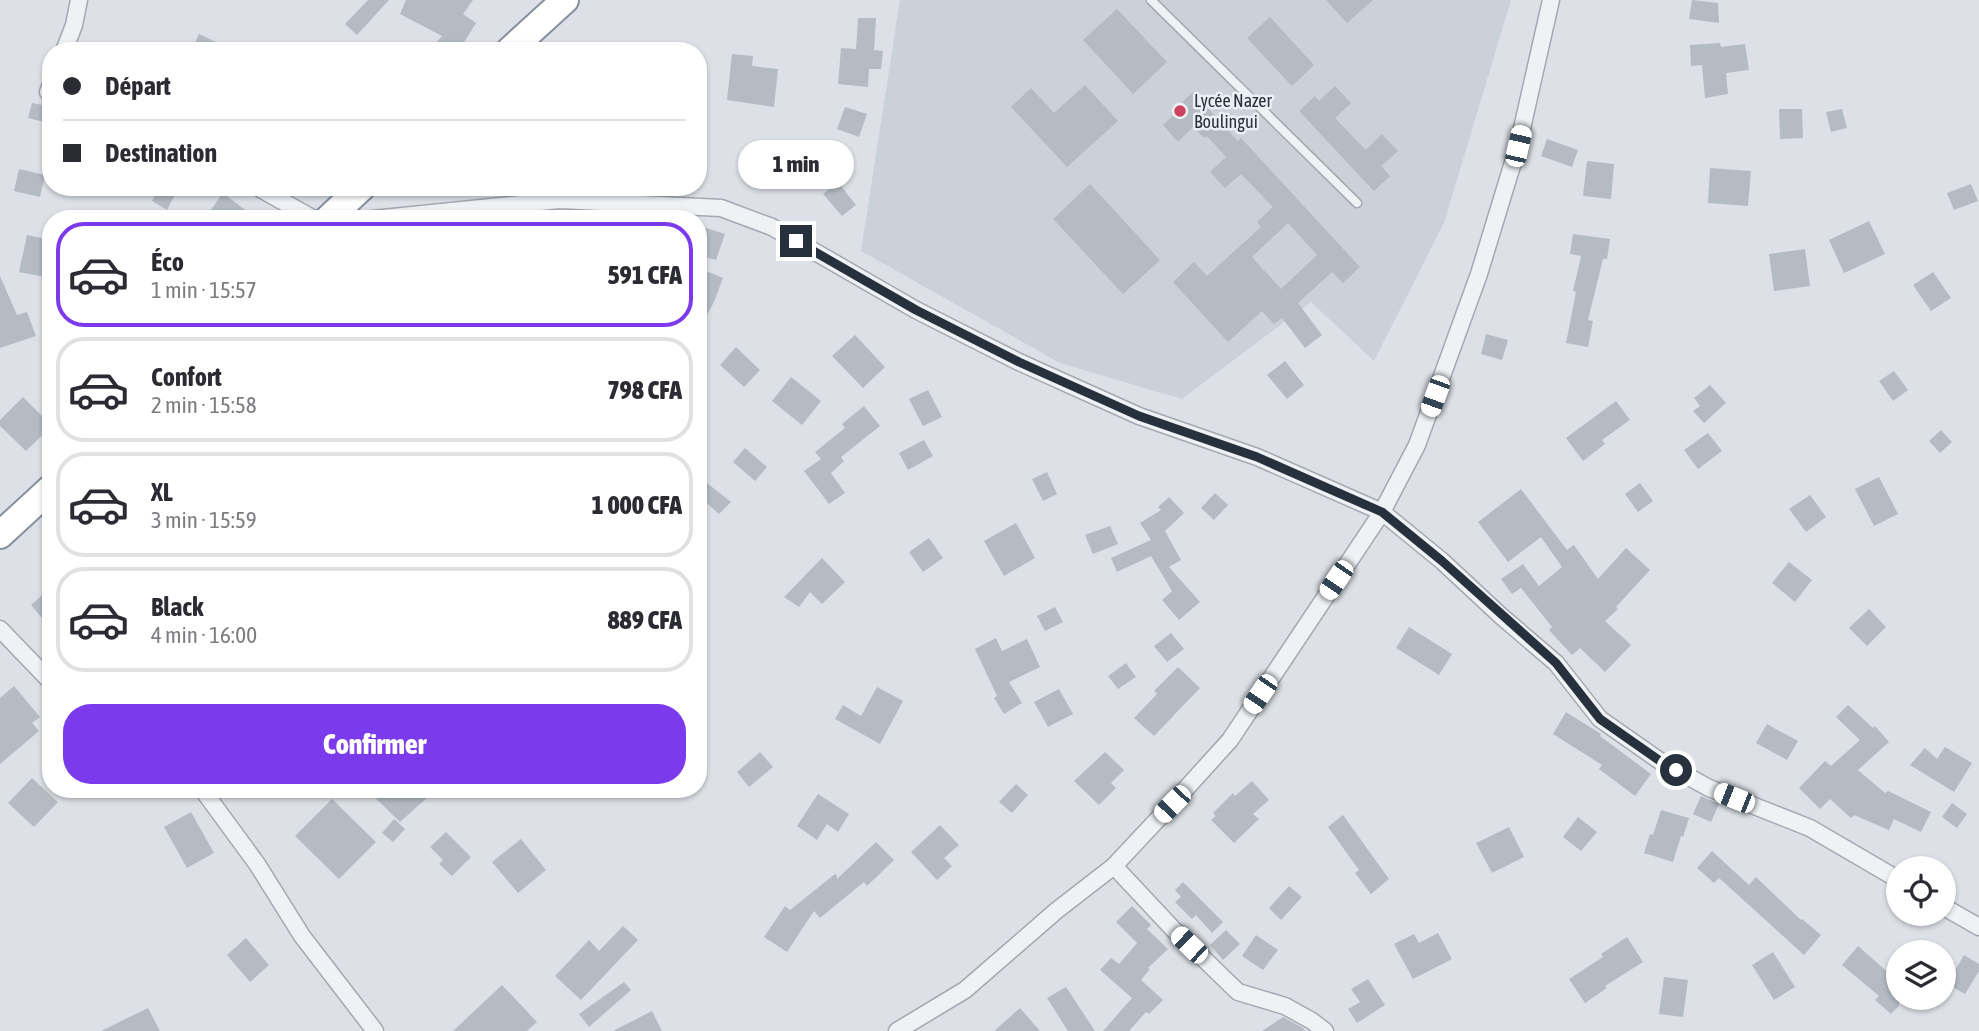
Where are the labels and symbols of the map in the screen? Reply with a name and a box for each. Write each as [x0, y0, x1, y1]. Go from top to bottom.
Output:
place label: Lycée Nazer Boulingui [1194, 90, 1273, 132]
marker: Lycée Nazer Boulingui [1172, 103, 1188, 119]
car [1504, 123, 1533, 169]
callout: 1 min [738, 140, 854, 188]
route end [780, 225, 812, 257]
car [1418, 373, 1453, 419]
car [1316, 557, 1357, 603]
car [1240, 671, 1281, 717]
route start [1660, 754, 1692, 786]
car [1711, 780, 1758, 816]
car [1150, 782, 1195, 826]
car [1167, 923, 1212, 967]

